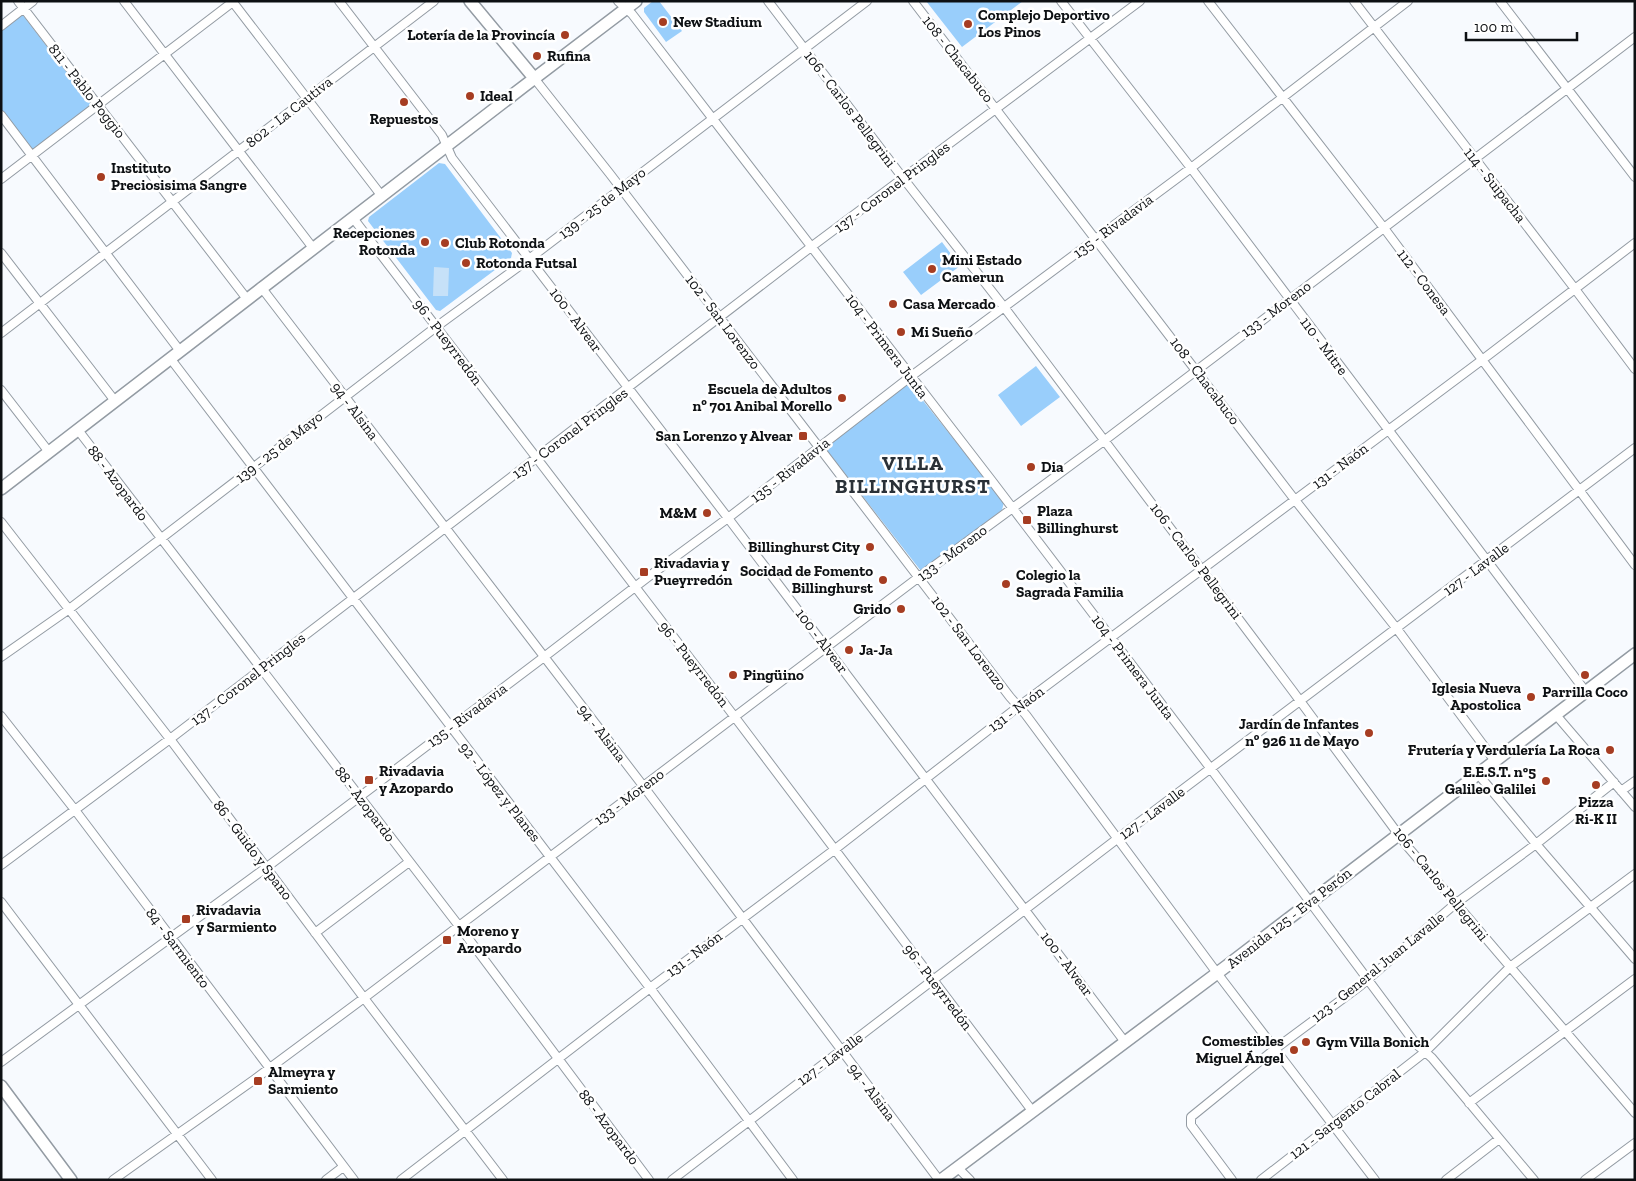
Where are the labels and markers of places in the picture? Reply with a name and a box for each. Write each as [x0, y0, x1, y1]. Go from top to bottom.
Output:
place label: Complejo Deportivo Los Pinos [978, 6, 1110, 41]
place label: New Stadium [673, 13, 762, 31]
marker: New Stadium [657, 16, 669, 28]
marker: Complejo Deportivo Los Pinos [962, 18, 974, 30]
place label: Lotería de la Provincía [407, 26, 555, 44]
marker: Lotería de la Provincía [559, 29, 571, 41]
place label: Rufina [547, 47, 591, 65]
marker: Rufina [531, 50, 543, 62]
place label: Ideal [480, 87, 513, 105]
marker: Ideal [464, 90, 476, 102]
marker: Repuestos [398, 96, 410, 108]
place label: Repuestos [370, 110, 439, 128]
place label: Instituto Preciosisima Sangre [111, 159, 247, 194]
marker: Instituto Preciosisima Sangre [95, 171, 107, 183]
place label: Recepciones Rotonda [333, 224, 415, 259]
place label: Club Rotonda [455, 234, 545, 252]
marker: Recepciones Rotonda [419, 236, 431, 248]
marker: Club Rotonda [439, 237, 451, 249]
place label: Mini Estado Camerun [942, 251, 1022, 286]
place label: Rotonda Futsal [476, 254, 577, 272]
marker: Rotonda Futsal [460, 257, 472, 269]
marker: Mini Estado Camerun [926, 263, 938, 275]
place label: Casa Mercado [903, 295, 996, 313]
marker: Casa Mercado [887, 298, 899, 310]
place label: Mi Sueño [911, 323, 973, 341]
marker: Mi Sueño [895, 326, 907, 338]
place label: Escuela de Adultos nº 701 Anibal Morello [693, 380, 832, 415]
marker: Escuela de Adultos nº 701 Anibal Morello [836, 392, 848, 404]
place label: San Lorenzo y Alvear [655, 427, 793, 445]
marker: San Lorenzo y Alvear [797, 430, 809, 442]
place label: Dia [1041, 458, 1064, 476]
marker: Dia [1025, 461, 1037, 473]
place label: Plaza Billinghurst [1037, 502, 1119, 537]
place label: M&M [659, 504, 697, 522]
marker: M&M [701, 507, 713, 519]
marker: Plaza Billinghurst [1021, 514, 1033, 526]
place label: Billinghurst City [748, 538, 860, 556]
marker: Billinghurst City [864, 541, 876, 553]
place label: Rivadavia y Pueyrredón [654, 554, 733, 589]
place label: Socidad de Fomento Billinghurst [740, 562, 874, 597]
marker: Rivadavia y Pueyrredón [638, 566, 650, 578]
place label: Colegio la Sagrada Familia [1016, 566, 1124, 601]
marker: Socidad de Fomento Billinghurst [877, 574, 889, 586]
marker: Colegio la Sagrada Familia [1000, 578, 1012, 590]
place label: Grido [853, 600, 891, 618]
marker: Grido [895, 603, 907, 615]
place label: Ja-Ja [859, 641, 893, 659]
marker: Ja-Ja [843, 644, 855, 656]
place label: Pingüino [743, 666, 804, 684]
marker: Pingüino [727, 669, 739, 681]
marker: Parrilla Coco [1579, 669, 1591, 681]
place label: Iglesia Nueva Apostolica [1432, 679, 1521, 714]
place label: Parrilla Coco [1542, 683, 1628, 701]
marker: Iglesia Nueva Apostolica [1525, 691, 1537, 703]
place label: Jardín de Infantes nº 926 11 de Mayo [1239, 715, 1359, 750]
marker: Jardín de Infantes nº 926 11 de Mayo [1363, 727, 1375, 739]
place label: Frutería y Verdulería La Roca [1408, 741, 1600, 759]
marker: Frutería y Verdulería La Roca [1604, 744, 1616, 756]
place label: Rivadavia y Azopardo [379, 762, 454, 797]
place label: E.E.S.T. n°5 Galileo Galilei [1445, 763, 1537, 798]
marker: Rivadavia y Azopardo [363, 774, 375, 786]
marker: E.E.S.T. n°5 Galileo Galilei [1540, 775, 1552, 787]
marker: Pizza Ri-K II [1590, 779, 1602, 791]
place label: Pizza Ri-K II [1575, 793, 1617, 828]
place label: Rivadavia y Sarmiento [196, 901, 277, 936]
marker: Rivadavia y Sarmiento [180, 913, 192, 925]
place label: Moreno y Azopardo [457, 922, 522, 957]
marker: Moreno y Azopardo [441, 934, 453, 946]
place label: Comestibles Miguel Ángel [1196, 1032, 1284, 1067]
place label: Gym Villa Bonich [1316, 1033, 1430, 1051]
marker: Gym Villa Bonich [1300, 1036, 1312, 1048]
marker: Comestibles Miguel Ángel [1288, 1044, 1300, 1056]
place label: Almeyra y Sarmiento [268, 1063, 338, 1098]
marker: Almeyra y Sarmiento [252, 1075, 264, 1087]

